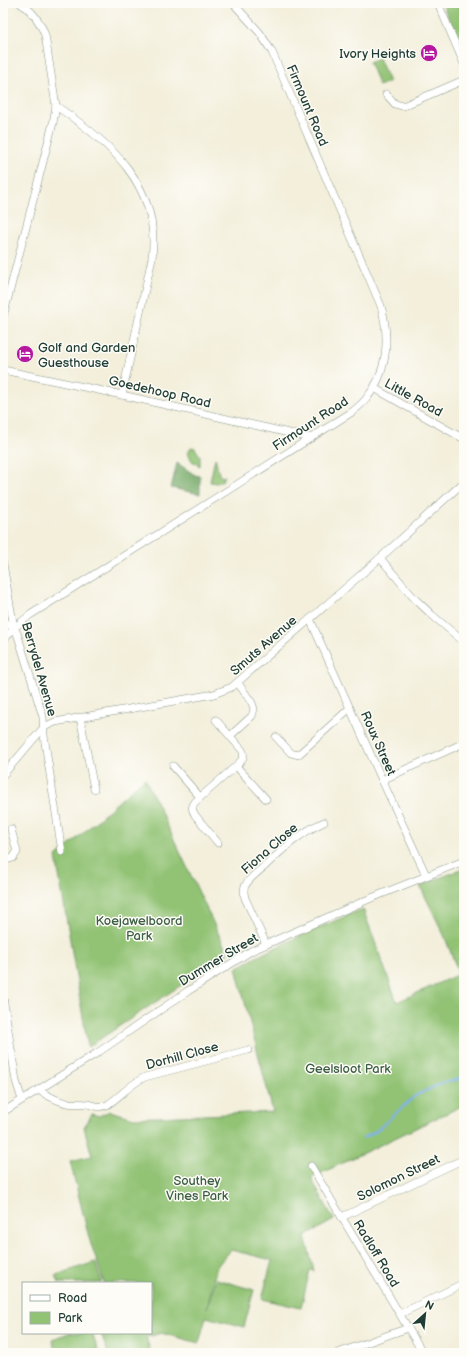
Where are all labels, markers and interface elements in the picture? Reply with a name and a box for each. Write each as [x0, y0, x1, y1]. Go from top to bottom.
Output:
hotel icon: Ivory Heights [419, 43, 439, 63]
place label: Ivory Heights [339, 46, 417, 62]
street label: Firmount Road [283, 62, 331, 149]
place label: Golf and Garden Guesthouse [38, 340, 135, 371]
hotel icon: Golf and Garden Guesthouse [15, 344, 35, 364]
street label: Goedehoop Road [107, 372, 212, 412]
street label: Little Road [382, 375, 445, 420]
street label: Firmount Road [270, 393, 351, 454]
street label: Smuts Avenue [227, 612, 301, 679]
street label: Berrydel Avenue [18, 620, 60, 719]
street label: Roux Street [357, 709, 399, 778]
street label: Fiona Close [238, 820, 302, 878]
park label: Koejawelboord Park [96, 913, 183, 944]
street label: Dummer Street [176, 930, 261, 990]
street label: Dorhill Close [144, 1039, 221, 1073]
park label: Geelsloot Park [305, 1061, 391, 1077]
street label: Solomon Street [355, 1151, 442, 1205]
park label: Southey Vines Park [166, 1173, 229, 1204]
street label: Radloff Road [350, 1217, 403, 1290]
legend [22, 1282, 152, 1334]
text: Road [58, 1291, 87, 1306]
north arrow [405, 1294, 445, 1334]
text: N [423, 1298, 436, 1313]
text: Park [58, 1311, 82, 1326]

